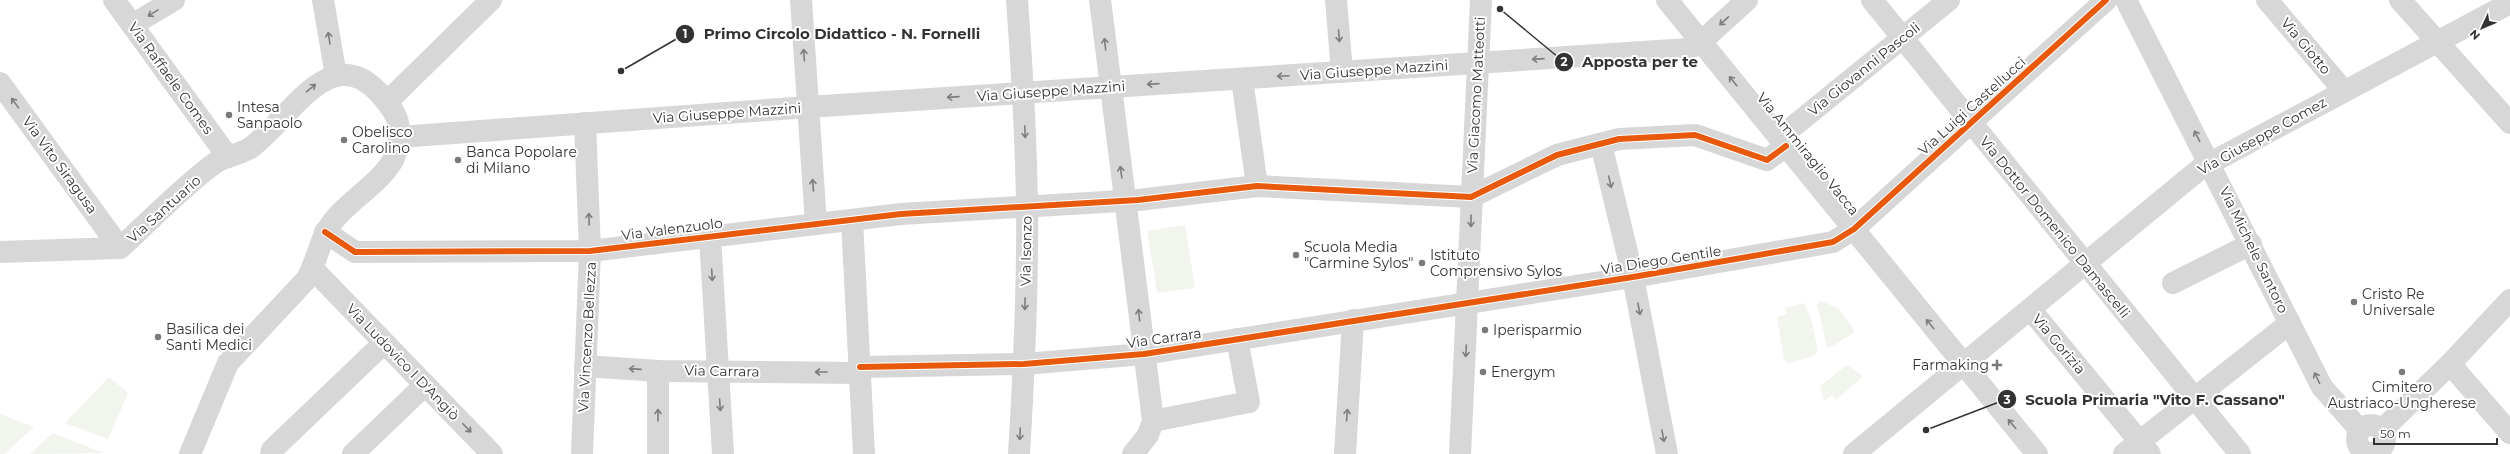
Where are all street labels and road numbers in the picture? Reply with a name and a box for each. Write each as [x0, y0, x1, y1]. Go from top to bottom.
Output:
street label: Via Giotto [2277, 14, 2335, 78]
street label: Via Giacomo Matteotti [1463, 16, 1489, 174]
street label: Via Raffaele Comes [124, 18, 218, 138]
street label: Via Giovanni Pascoli [1804, 18, 1924, 120]
street label: Via Luigi Castellucci [1914, 53, 2030, 159]
street label: Via Giuseppe Mazzini [1299, 56, 1449, 84]
street label: Via Giuseppe Mazzini [976, 77, 1126, 105]
street label: Via Ammiraglio Vacca [1753, 89, 1863, 219]
street label: Via Giuseppe Comez [2194, 93, 2330, 179]
street label: Via Giuseppe Mazzini [652, 99, 802, 127]
street label: Via Vito Siragusa [19, 113, 101, 217]
street label: Via Dottor Domenico Damascelli [1976, 132, 2134, 322]
street label: Via Santuario [123, 171, 205, 247]
street label: Via Michele Santoro [2216, 184, 2293, 316]
street label: Via Valenzuolo [620, 214, 724, 244]
street label: Via Isonzo [1016, 215, 1036, 286]
street label: Via Diego Gentile [1600, 242, 1722, 278]
street label: Via Vincenzo Bellezza [574, 261, 600, 413]
street label: Via Ludovico I D'Angiò [343, 300, 464, 424]
street label: Via Gorizia [2029, 310, 2089, 378]
street label: Via Carrara [1125, 324, 1203, 352]
street label: Via Carrara [684, 361, 760, 381]

